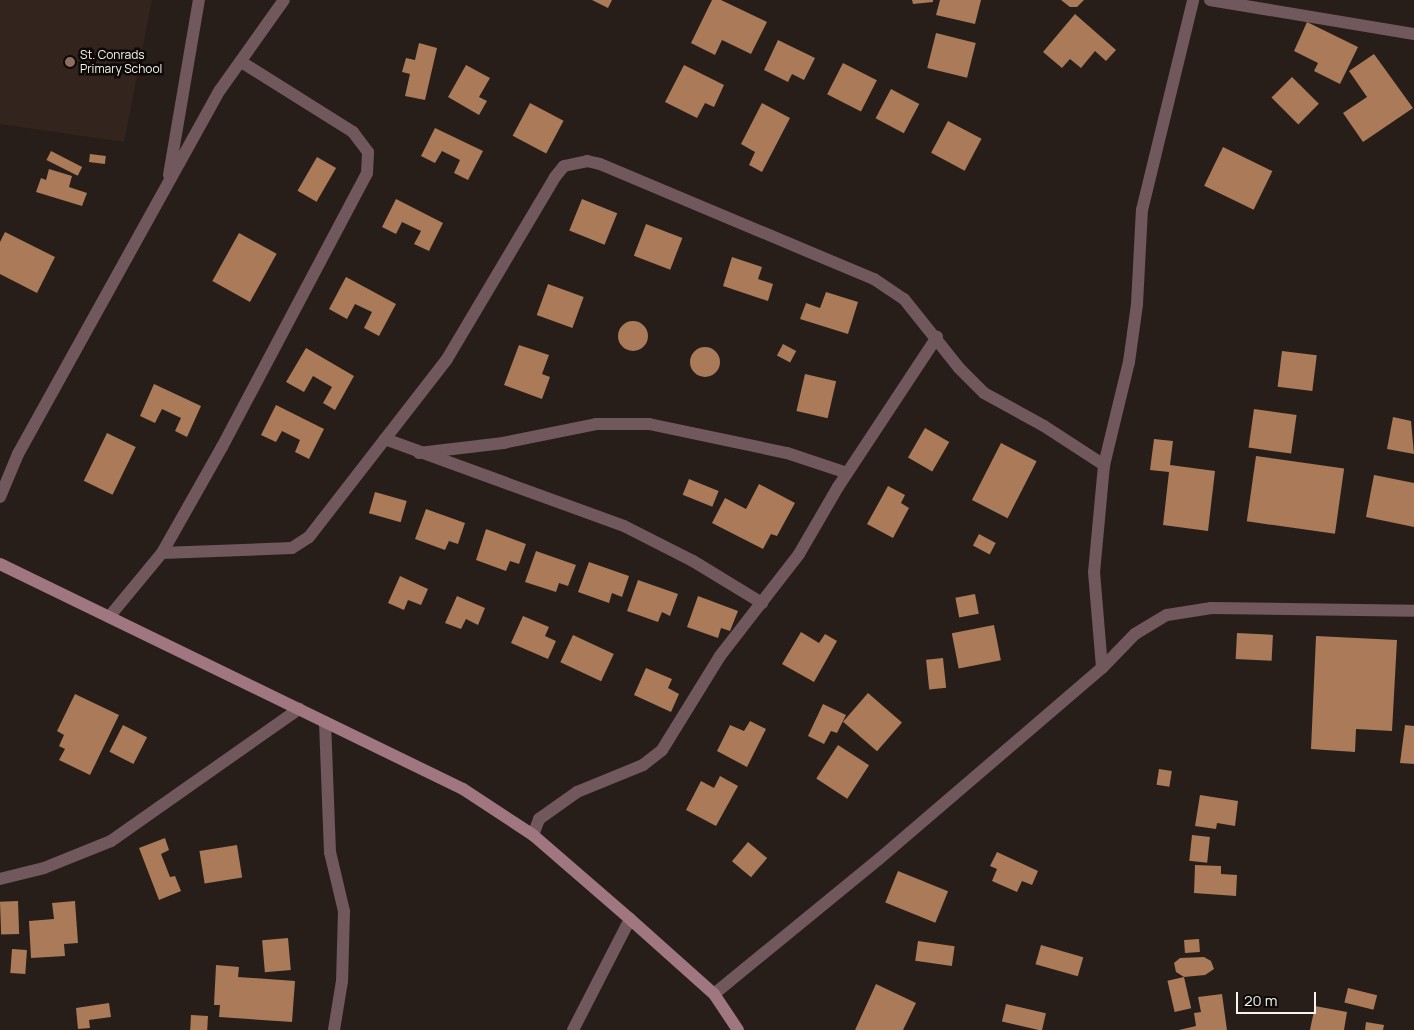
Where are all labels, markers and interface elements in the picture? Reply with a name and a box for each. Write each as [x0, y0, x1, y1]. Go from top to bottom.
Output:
place label: St. Conrads Primary School [80, 48, 162, 76]
marker: St. Conrads Primary School [64, 56, 76, 68]
scale bar [1239, 982, 1319, 1014]
text: 20 m [1244, 990, 1277, 1011]

